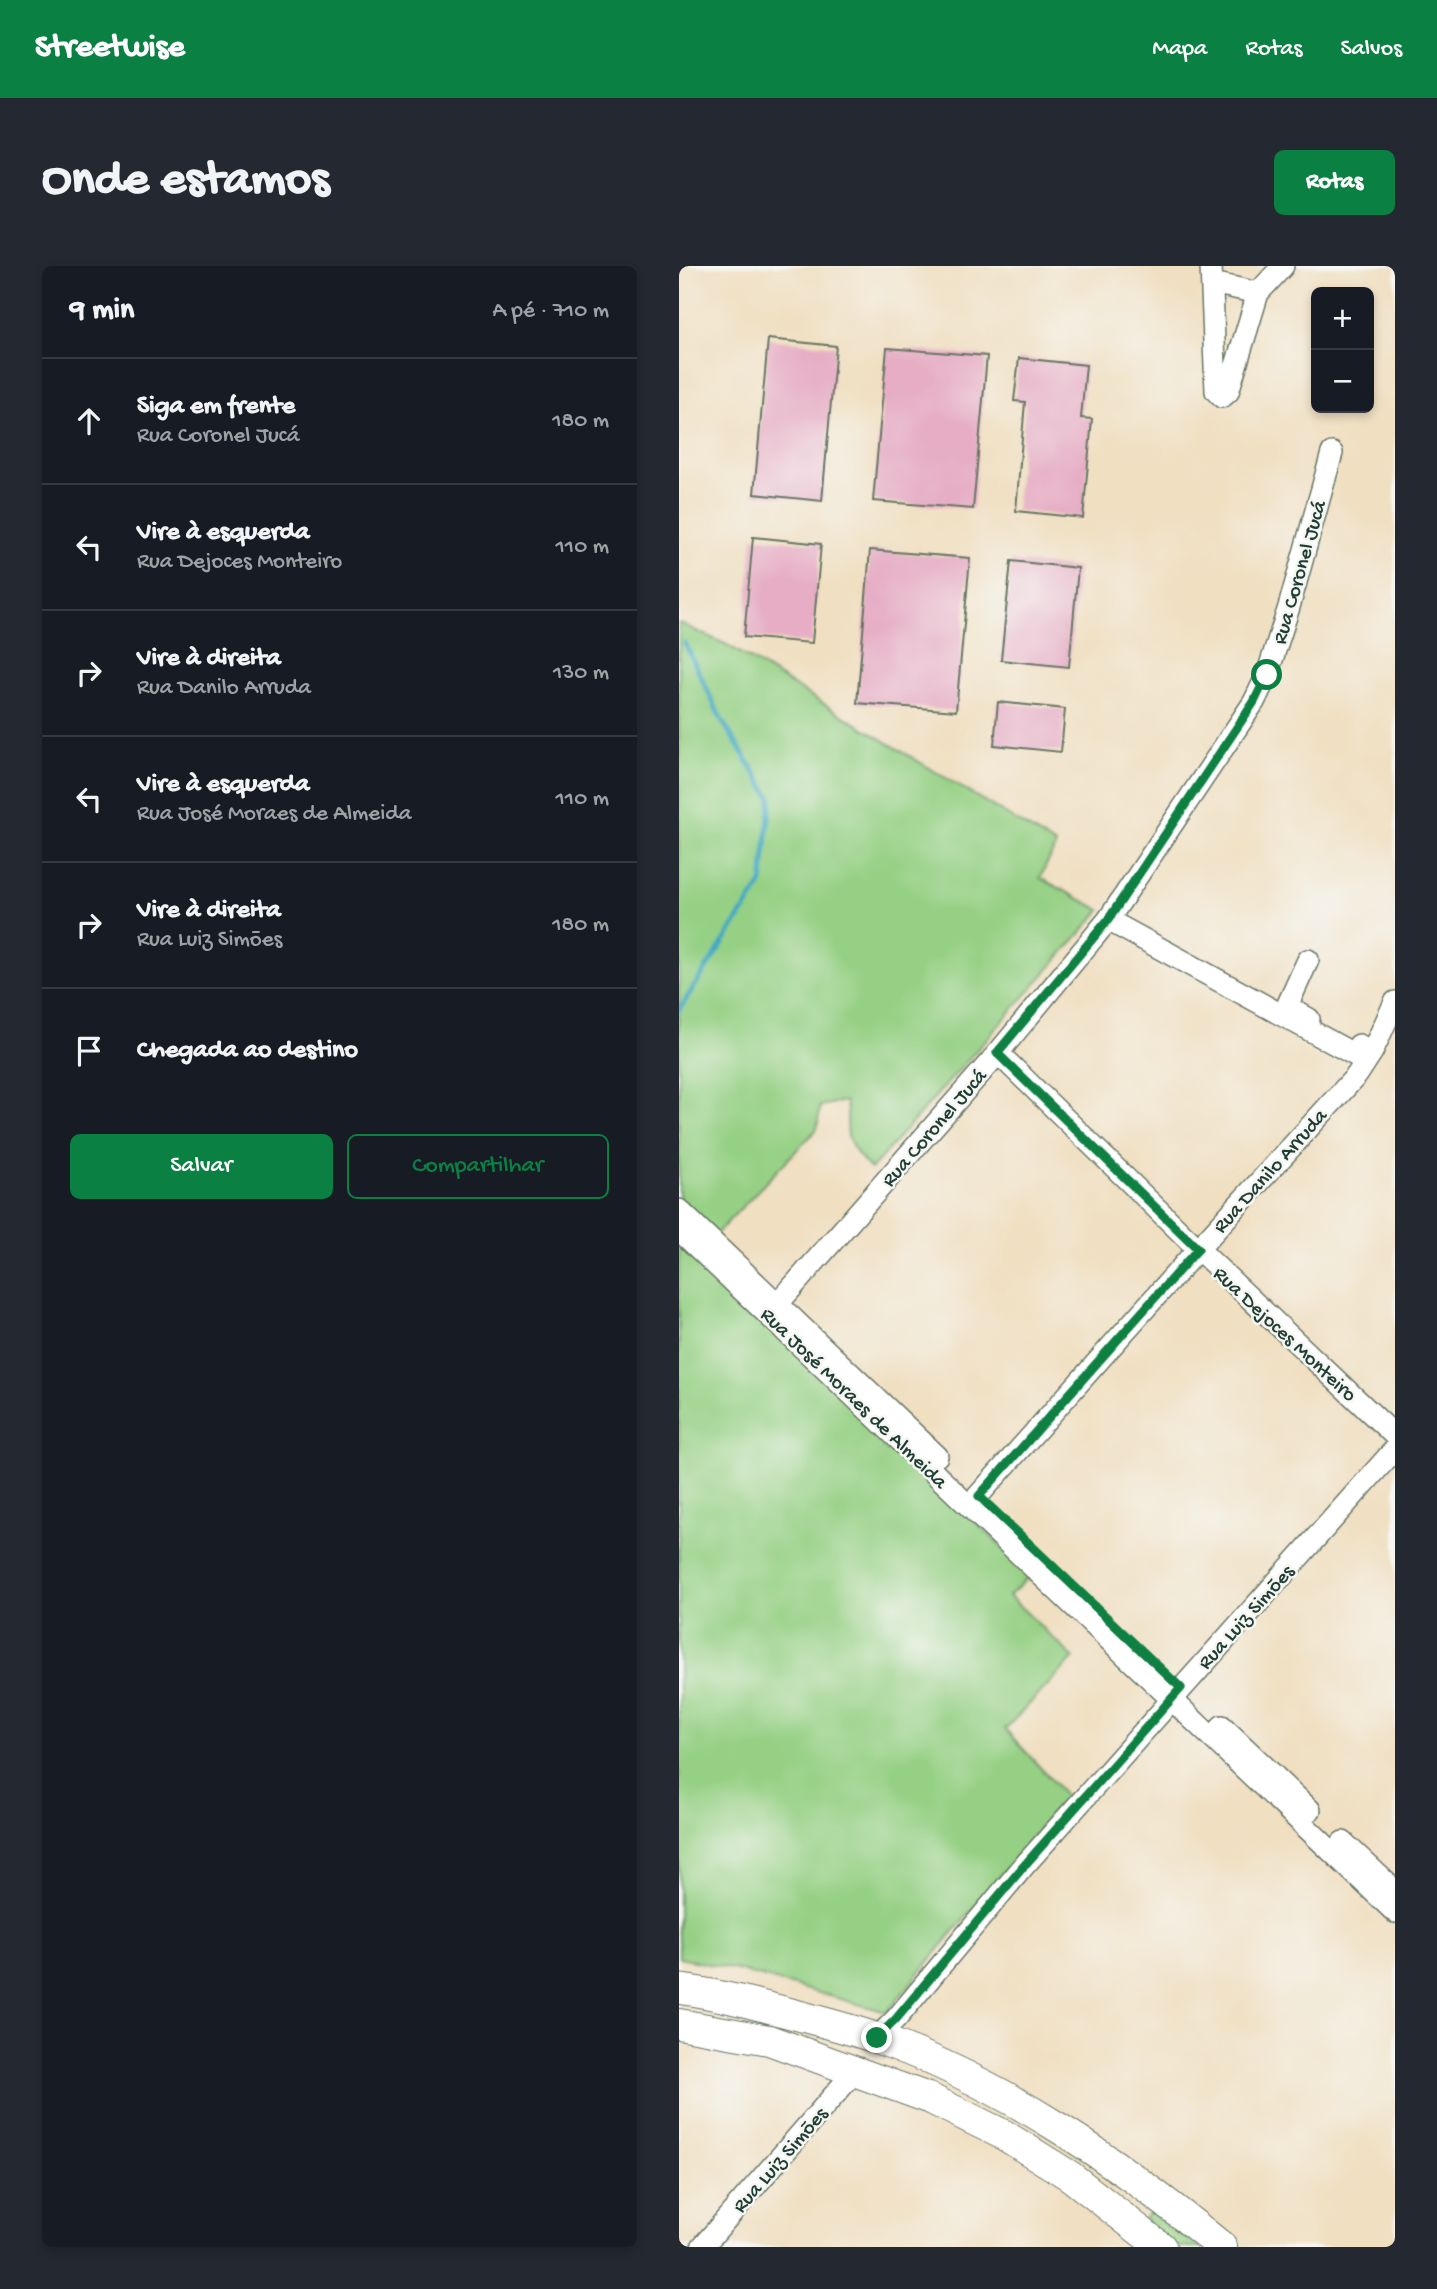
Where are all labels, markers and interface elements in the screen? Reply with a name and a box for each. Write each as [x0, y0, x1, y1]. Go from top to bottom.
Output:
text: Streetwise [35, 30, 185, 68]
text: Mapa [1152, 35, 1207, 64]
text: Rotas [1245, 35, 1302, 64]
text: Salvos [1340, 35, 1402, 64]
button: Rotas [1274, 150, 1395, 215]
text: Onde estamos [42, 153, 329, 211]
map controls [1311, 287, 1374, 413]
button: + [1311, 287, 1374, 350]
text: 9 min [70, 294, 134, 329]
text: A pé · 710 m [493, 298, 609, 325]
button: − [1311, 350, 1374, 413]
text: Siga em frente [137, 392, 295, 423]
icon: ahead [70, 402, 108, 440]
text: 180 m [552, 408, 609, 435]
text: Rua Coronel Jucá [137, 423, 299, 450]
street label: Rua Coronel Jucá [1269, 497, 1334, 648]
text: Vire à esquerda [137, 518, 310, 549]
icon: left [70, 528, 108, 566]
text: 110 m [556, 534, 609, 561]
text: Rua Dejoces Monteiro [137, 549, 342, 576]
text: Vire à direita [137, 644, 281, 675]
icon: right [70, 654, 108, 692]
route start [1251, 659, 1282, 690]
text: 130 m [553, 660, 609, 687]
text: Rua Danilo Arruda [137, 675, 311, 702]
text: Vire à esquerda [137, 770, 310, 801]
icon: left [70, 780, 108, 818]
text: 110 m [556, 786, 609, 813]
text: Rua José Moraes de Almeida [137, 801, 411, 828]
text: Vire à direita [137, 896, 281, 927]
icon: right [70, 906, 108, 944]
text: 180 m [552, 912, 609, 939]
text: Rua Luiz Simões [137, 927, 282, 954]
icon: arrive [70, 1032, 108, 1070]
text: Chegada ao destino [137, 1036, 358, 1067]
street label: Rua Coronel Jucá [878, 1064, 995, 1193]
street label: Rua Danilo Arruda [1209, 1104, 1335, 1240]
button: Salvar [70, 1134, 333, 1199]
button: Compartilhar [347, 1134, 609, 1199]
street label: Rua Dejoces Monteiro [1207, 1262, 1361, 1409]
street label: Rua José Moraes de Almeida [754, 1303, 952, 1496]
street label: Rua Luiz Simões [1194, 1560, 1302, 1676]
route end [861, 2022, 892, 2053]
street label: Rua Luiz Simões [729, 2102, 835, 2219]

